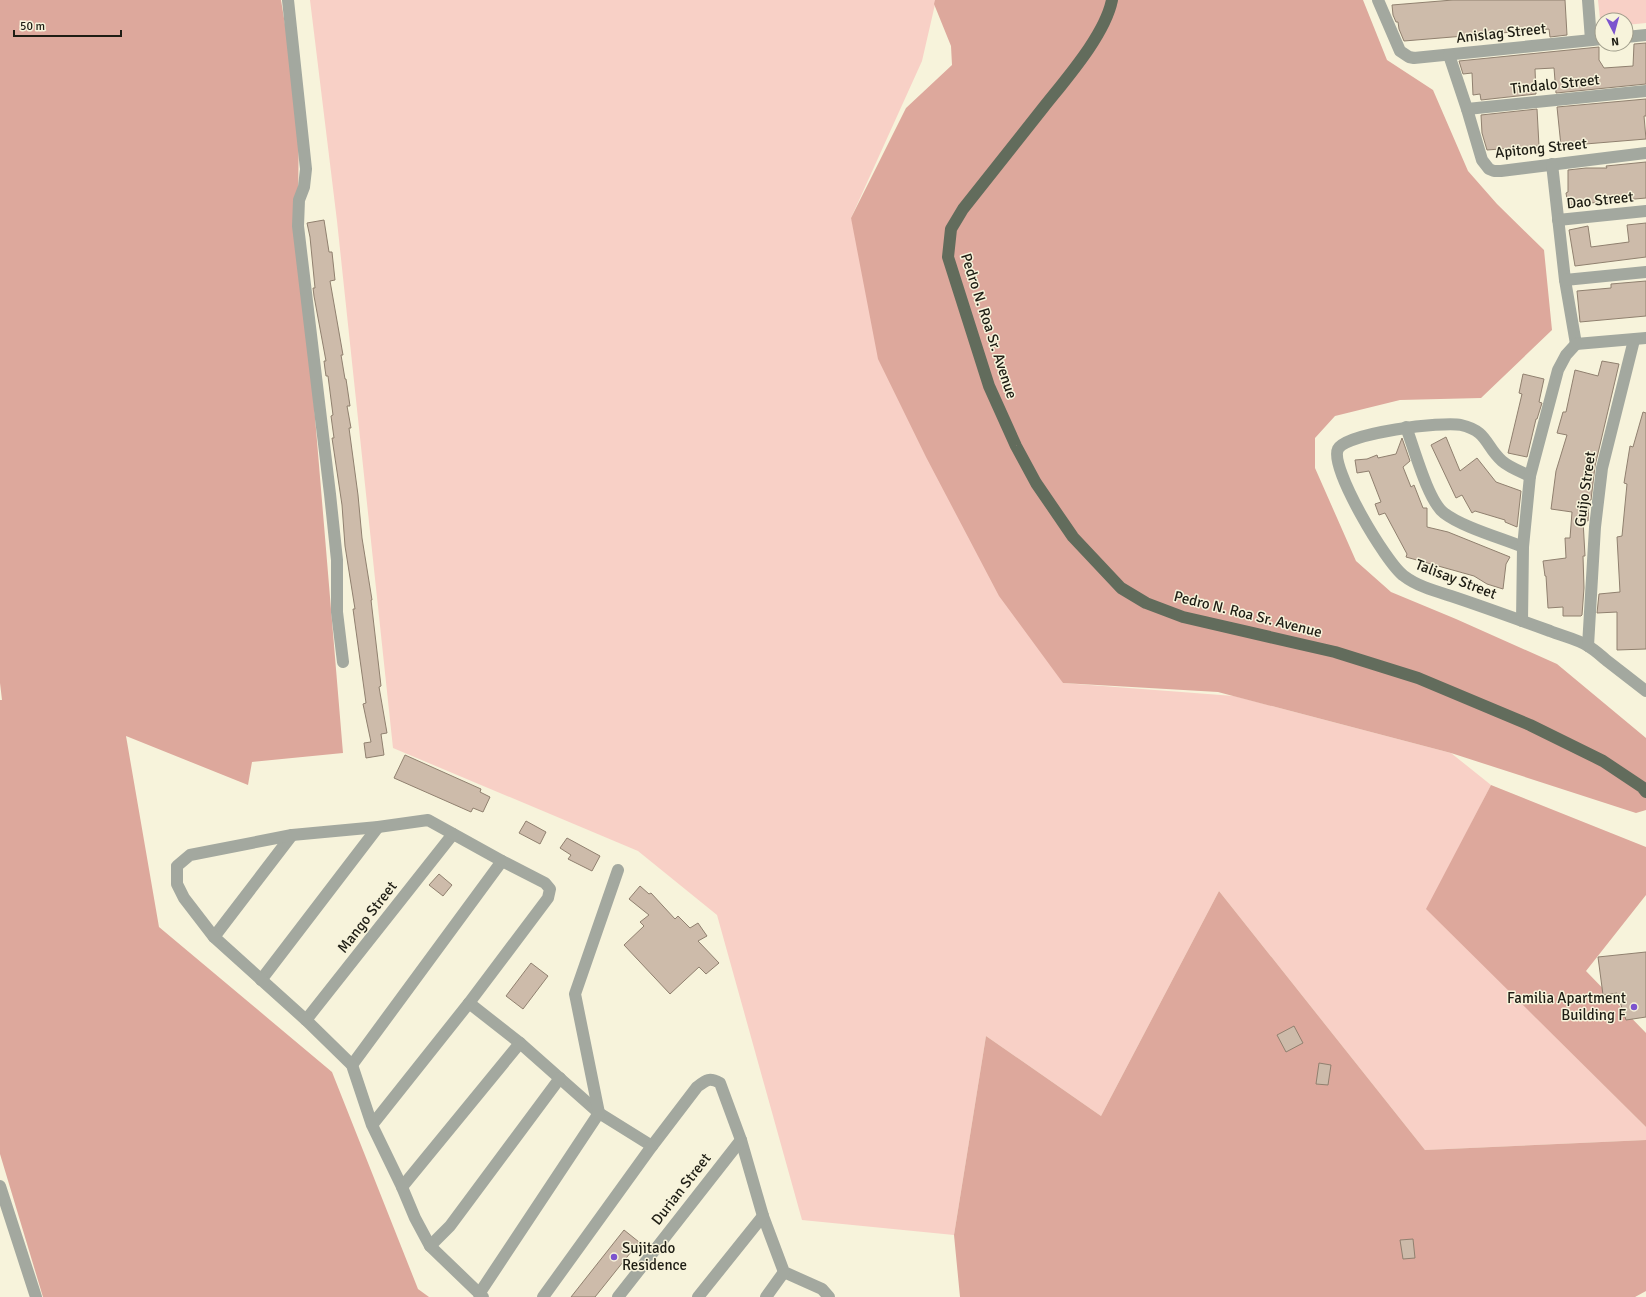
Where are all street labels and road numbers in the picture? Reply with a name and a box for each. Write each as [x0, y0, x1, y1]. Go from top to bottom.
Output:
street label: Anislag Street [1455, 19, 1547, 47]
street label: Tindalo Street [1509, 70, 1601, 98]
street label: Apitong Street [1494, 134, 1588, 162]
street label: Dao Street [1566, 188, 1634, 212]
street label: Pedro N. Roa Sr. Avenue [957, 251, 1021, 401]
street label: Guijo Street [1571, 450, 1599, 528]
street label: Talisay Street [1413, 555, 1499, 603]
street label: Pedro N. Roa Sr. Avenue [1172, 587, 1324, 641]
street label: Mango Street [333, 878, 401, 956]
street label: Durian Street [647, 1150, 715, 1228]

